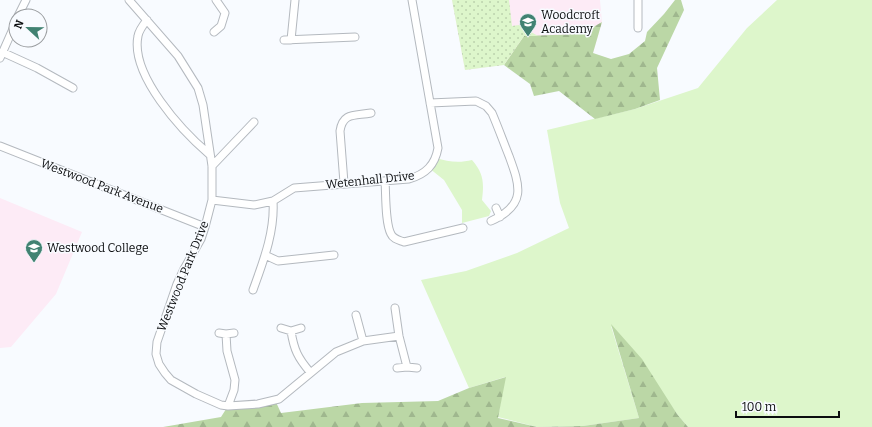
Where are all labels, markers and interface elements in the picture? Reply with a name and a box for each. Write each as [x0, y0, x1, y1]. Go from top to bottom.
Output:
north arrow [8, 8, 48, 48]
place label: Woodcroft Academy [541, 8, 601, 36]
school or university icon: Woodcroft Academy [518, 12, 538, 37]
text: N [12, 18, 27, 31]
street label: Westwood Park Avenue [39, 156, 165, 216]
street label: Wetenhall Drive [325, 168, 415, 192]
street label: Westwood Park Drive [154, 219, 212, 333]
school or university icon: Westwood College [24, 238, 44, 263]
place label: Westwood College [47, 241, 149, 255]
scale bar [736, 393, 839, 419]
text: 100 m [742, 400, 777, 414]

